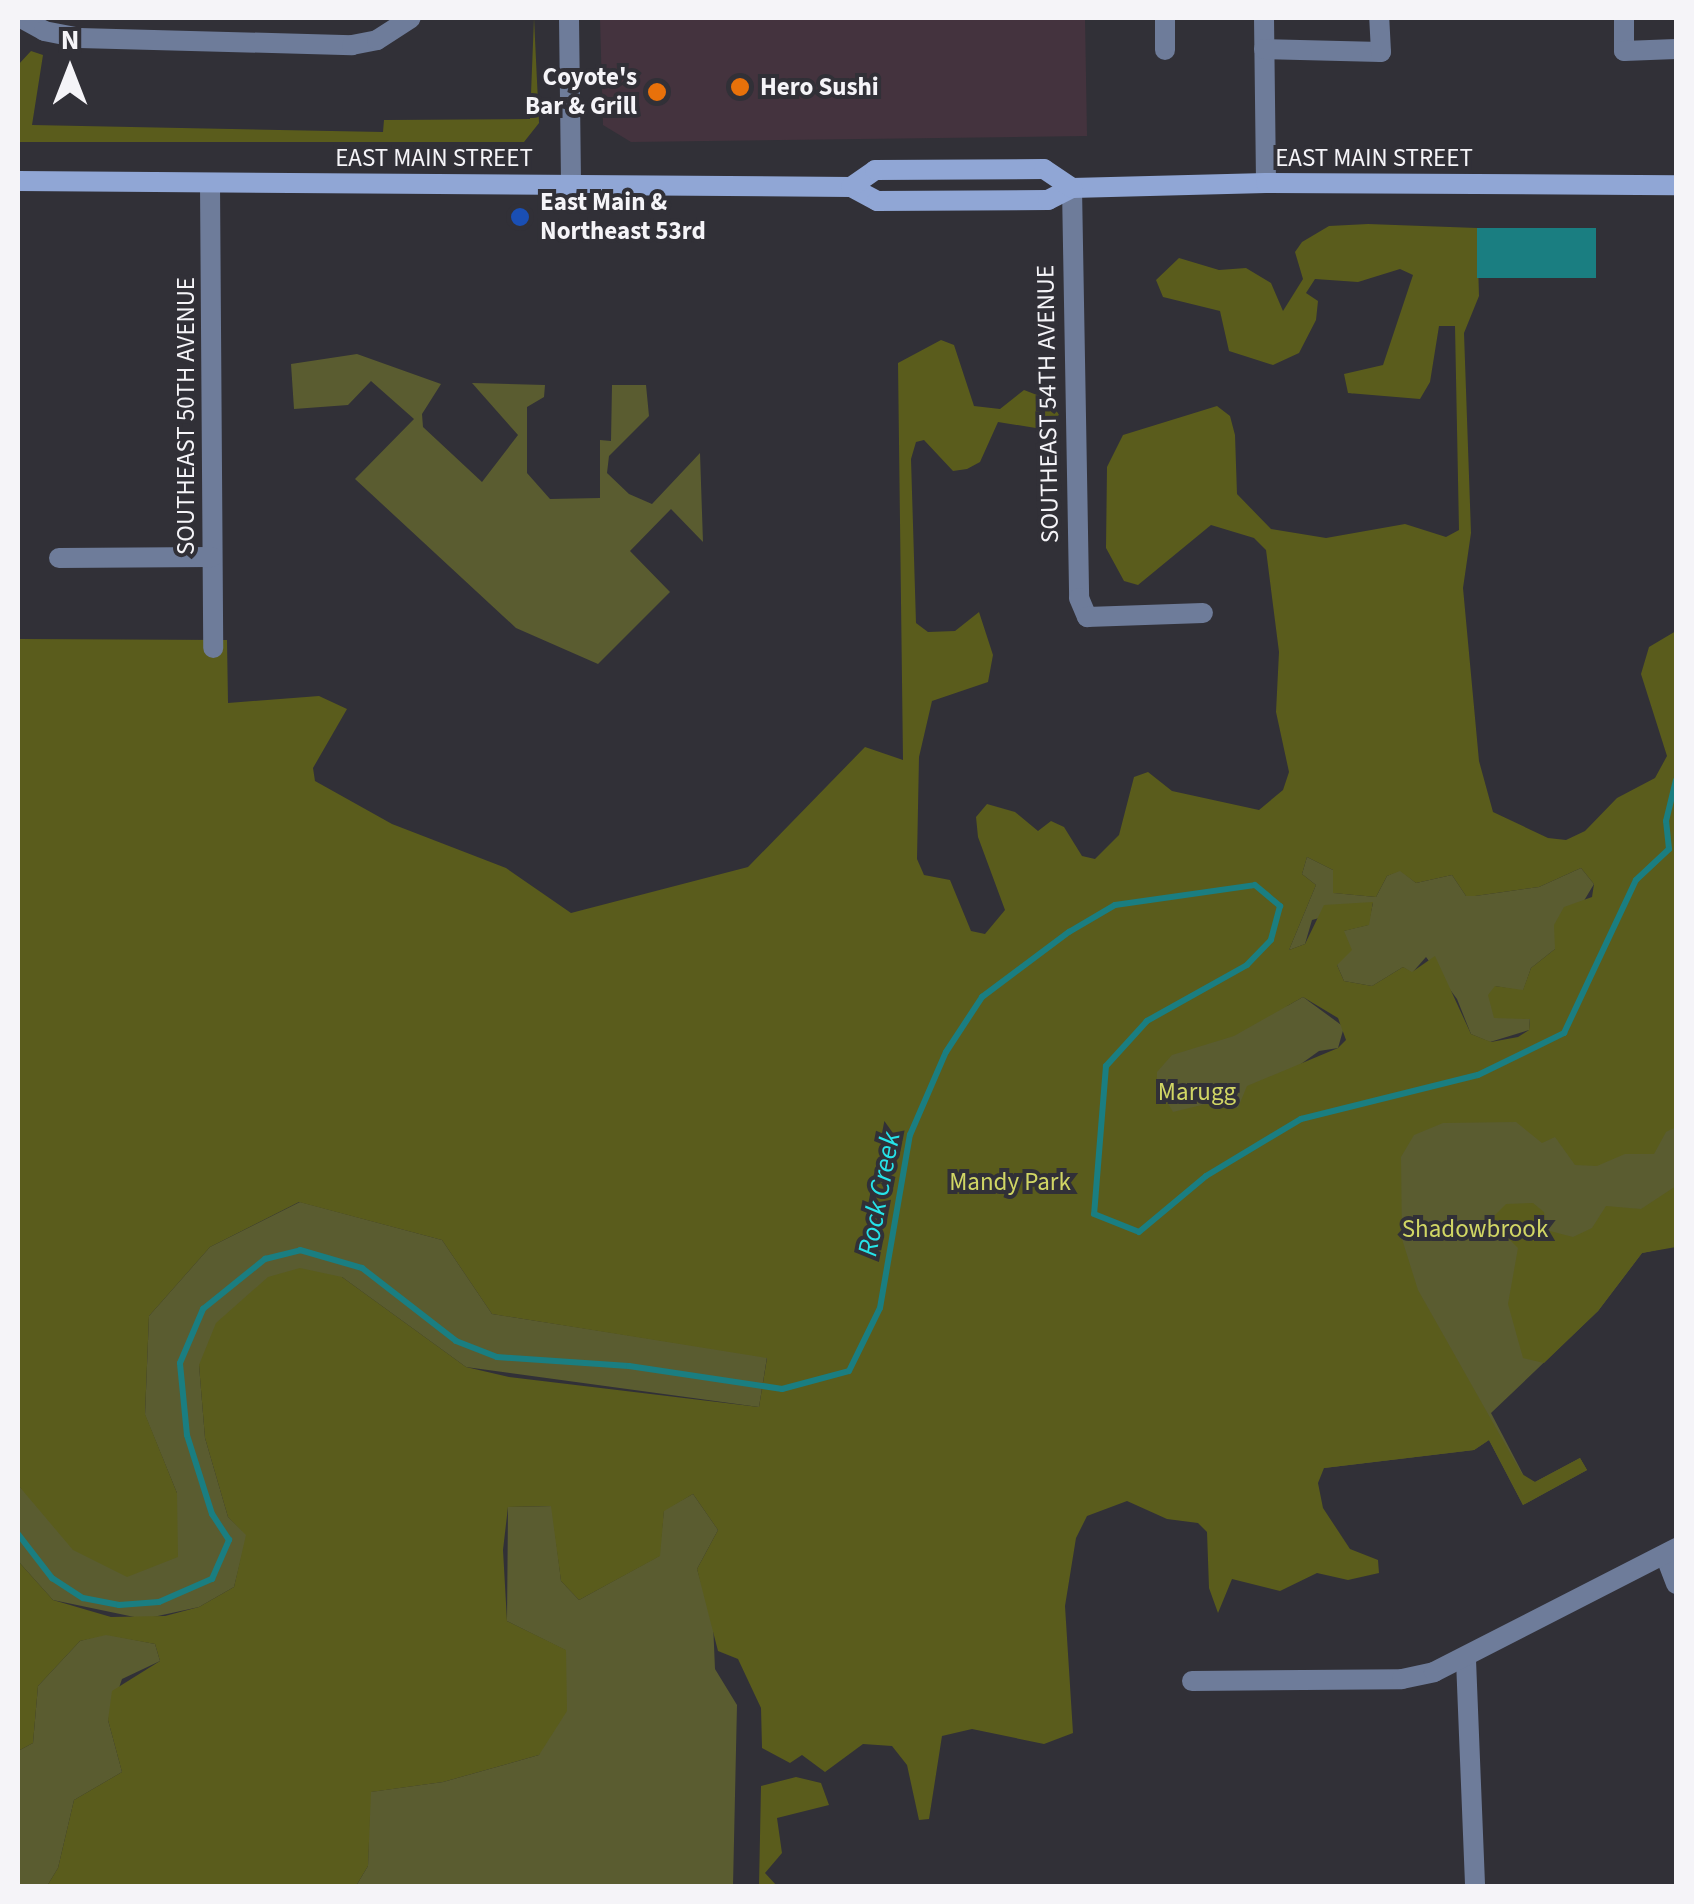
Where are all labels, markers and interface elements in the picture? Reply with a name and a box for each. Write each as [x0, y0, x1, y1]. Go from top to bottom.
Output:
north arrow [20, 20, 120, 120]
text: N [61, 20, 79, 60]
place label: Coyote's Bar & Grill [525, 63, 637, 122]
place label: Hero Sushi [760, 72, 879, 102]
marker: Hero Sushi [729, 76, 751, 98]
marker: Coyote's Bar & Grill [646, 81, 668, 103]
street label: EAST MAIN STREET [335, 143, 533, 173]
street label: EAST MAIN STREET [1275, 143, 1473, 173]
place label: East Main & Northeast 53rd [540, 188, 706, 247]
marker: East Main & Northeast 53rd [509, 206, 531, 228]
street label: SOUTHEAST 54TH AVENUE [1031, 265, 1065, 543]
street label: SOUTHEAST 50TH AVENUE [171, 277, 201, 555]
park label: Marugg [1158, 1077, 1236, 1107]
water label: Rock Creek [851, 1129, 907, 1259]
park label: Mandy Park [949, 1167, 1071, 1197]
park label: Shadowbrook [1402, 1214, 1548, 1244]

